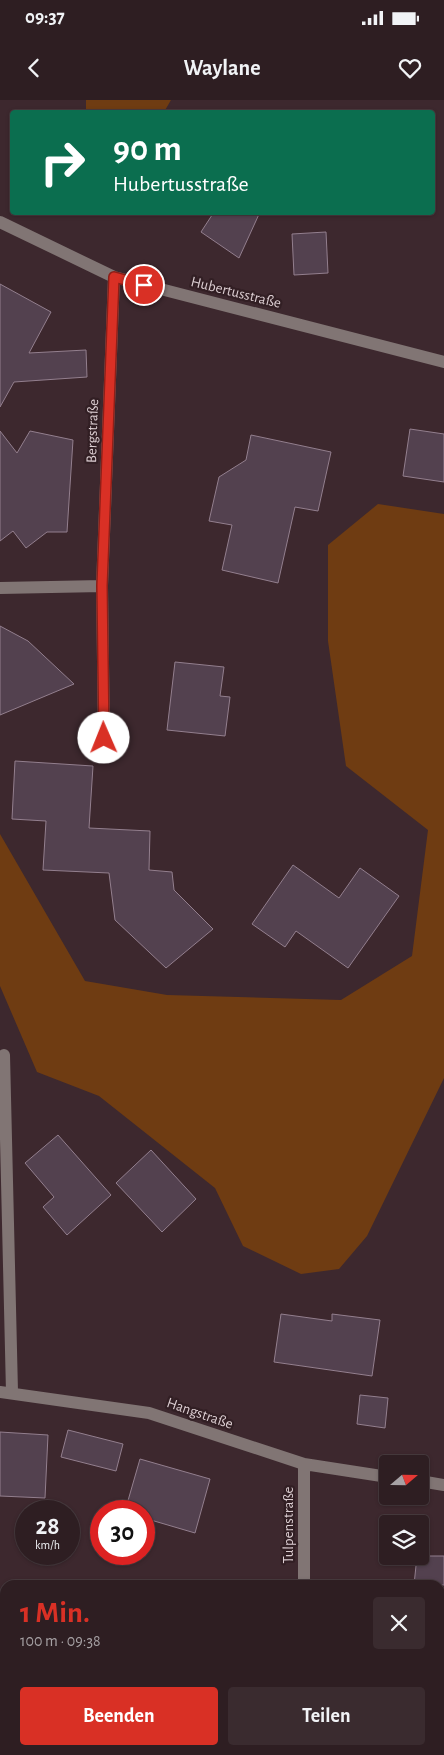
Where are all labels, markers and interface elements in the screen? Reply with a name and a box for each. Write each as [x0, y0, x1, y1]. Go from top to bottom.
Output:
text: 09:37 [25, 8, 65, 27]
icon: back [20, 54, 48, 82]
icon: heart [396, 54, 424, 82]
text: Waylane [183, 57, 261, 79]
icon: right [30, 130, 95, 195]
text: 90 m [113, 132, 182, 167]
text: Hubertusstraße [113, 173, 249, 195]
pin [123, 264, 165, 306]
icon: arrive [130, 271, 158, 299]
street label: Hubertusstraße [189, 274, 283, 311]
street label: Bergstraße [84, 399, 101, 463]
position arrow [77, 711, 129, 763]
street label: Hangstraße [165, 1395, 235, 1432]
north arrow [379, 1455, 429, 1505]
map controls [379, 1455, 429, 1565]
street label: Tulpenstraße [281, 1486, 296, 1564]
speed limit sign: 30 [90, 1500, 155, 1565]
text: 28 [35, 1514, 60, 1539]
button: layers [379, 1515, 429, 1565]
text: km/h [35, 1539, 60, 1551]
button: close [373, 1597, 425, 1649]
text: 1 Min. [20, 1598, 90, 1628]
text: 100 m · 09:38 [20, 1633, 101, 1649]
button: Beenden [20, 1687, 218, 1745]
button: Teilen [228, 1687, 425, 1745]

